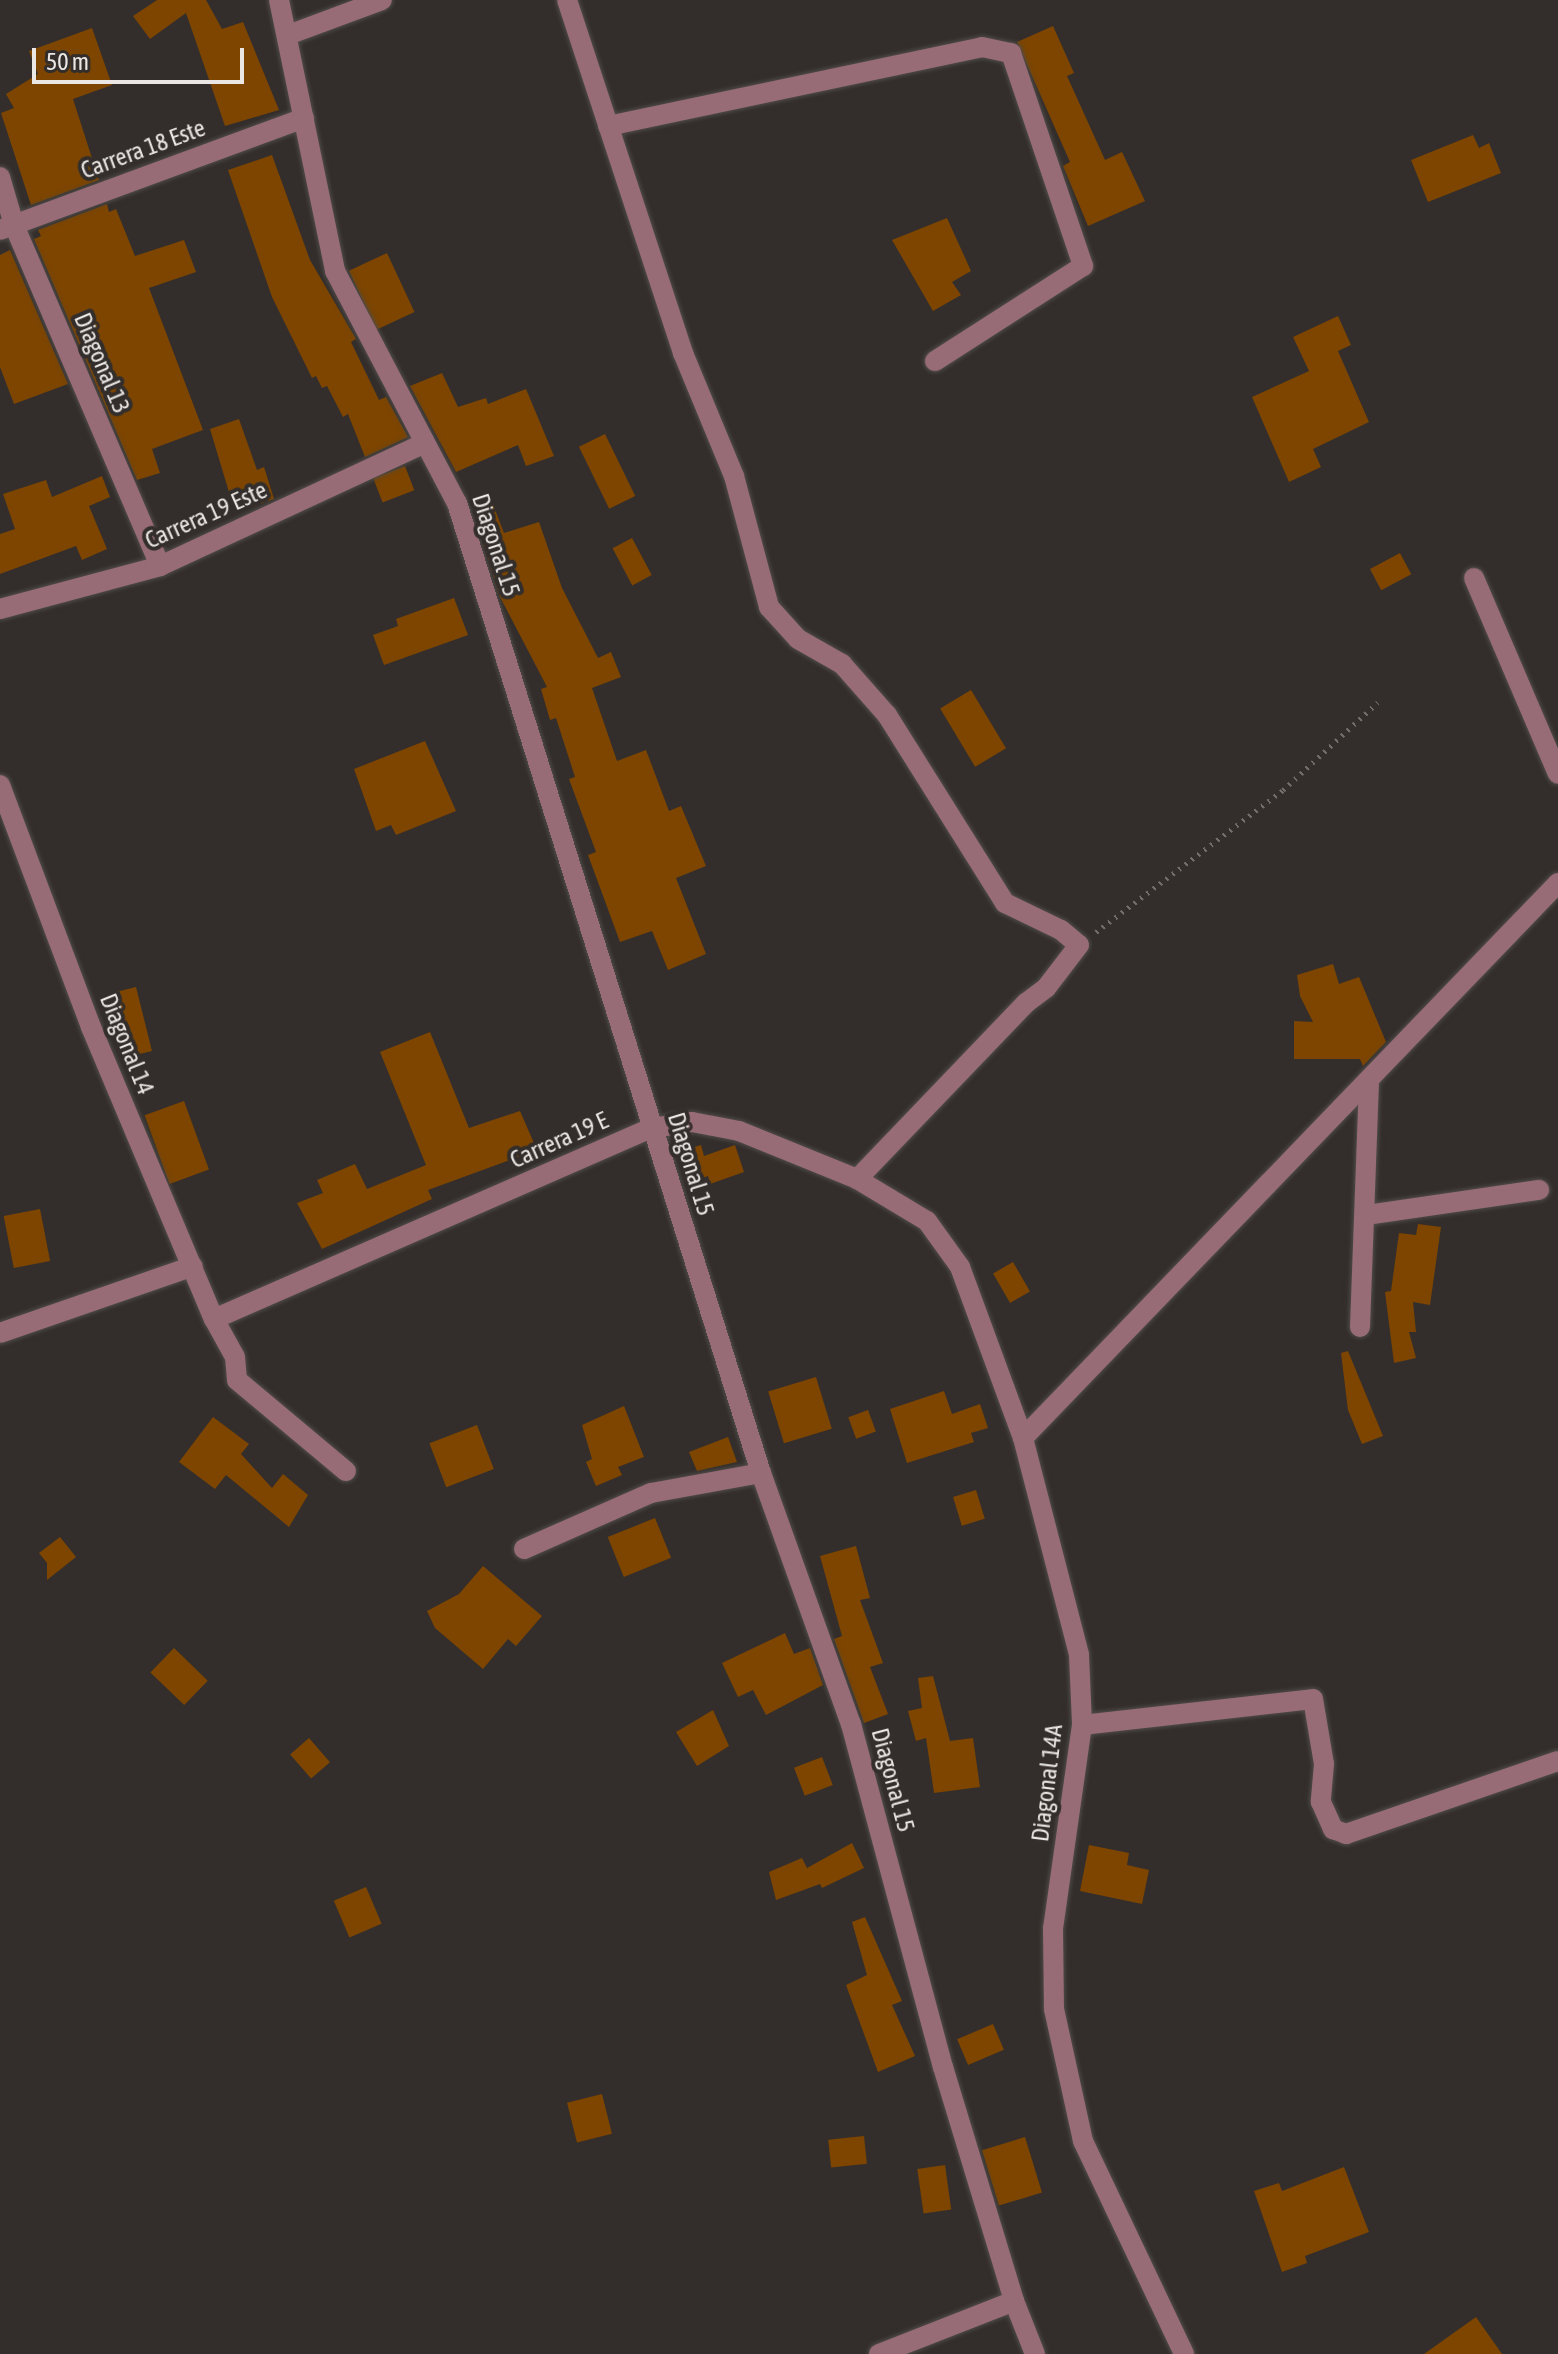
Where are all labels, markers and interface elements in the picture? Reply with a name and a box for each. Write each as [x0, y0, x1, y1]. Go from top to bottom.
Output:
scale bar [36, 32, 248, 82]
text: 50 m [46, 48, 89, 75]
street label: Carrera 18 Este [77, 113, 209, 185]
street label: Diagonal 13 [68, 308, 136, 418]
street label: Carrera 19 Este [141, 475, 271, 555]
street label: Diagonal 15 [466, 490, 526, 600]
street label: Diagonal 14 [94, 989, 160, 1099]
street label: Carrera 19 E [506, 1106, 612, 1174]
street label: Diagonal 15 [662, 1109, 720, 1219]
street label: Diagonal 14A [1026, 1723, 1068, 1843]
street label: Diagonal 15 [865, 1725, 921, 1835]

